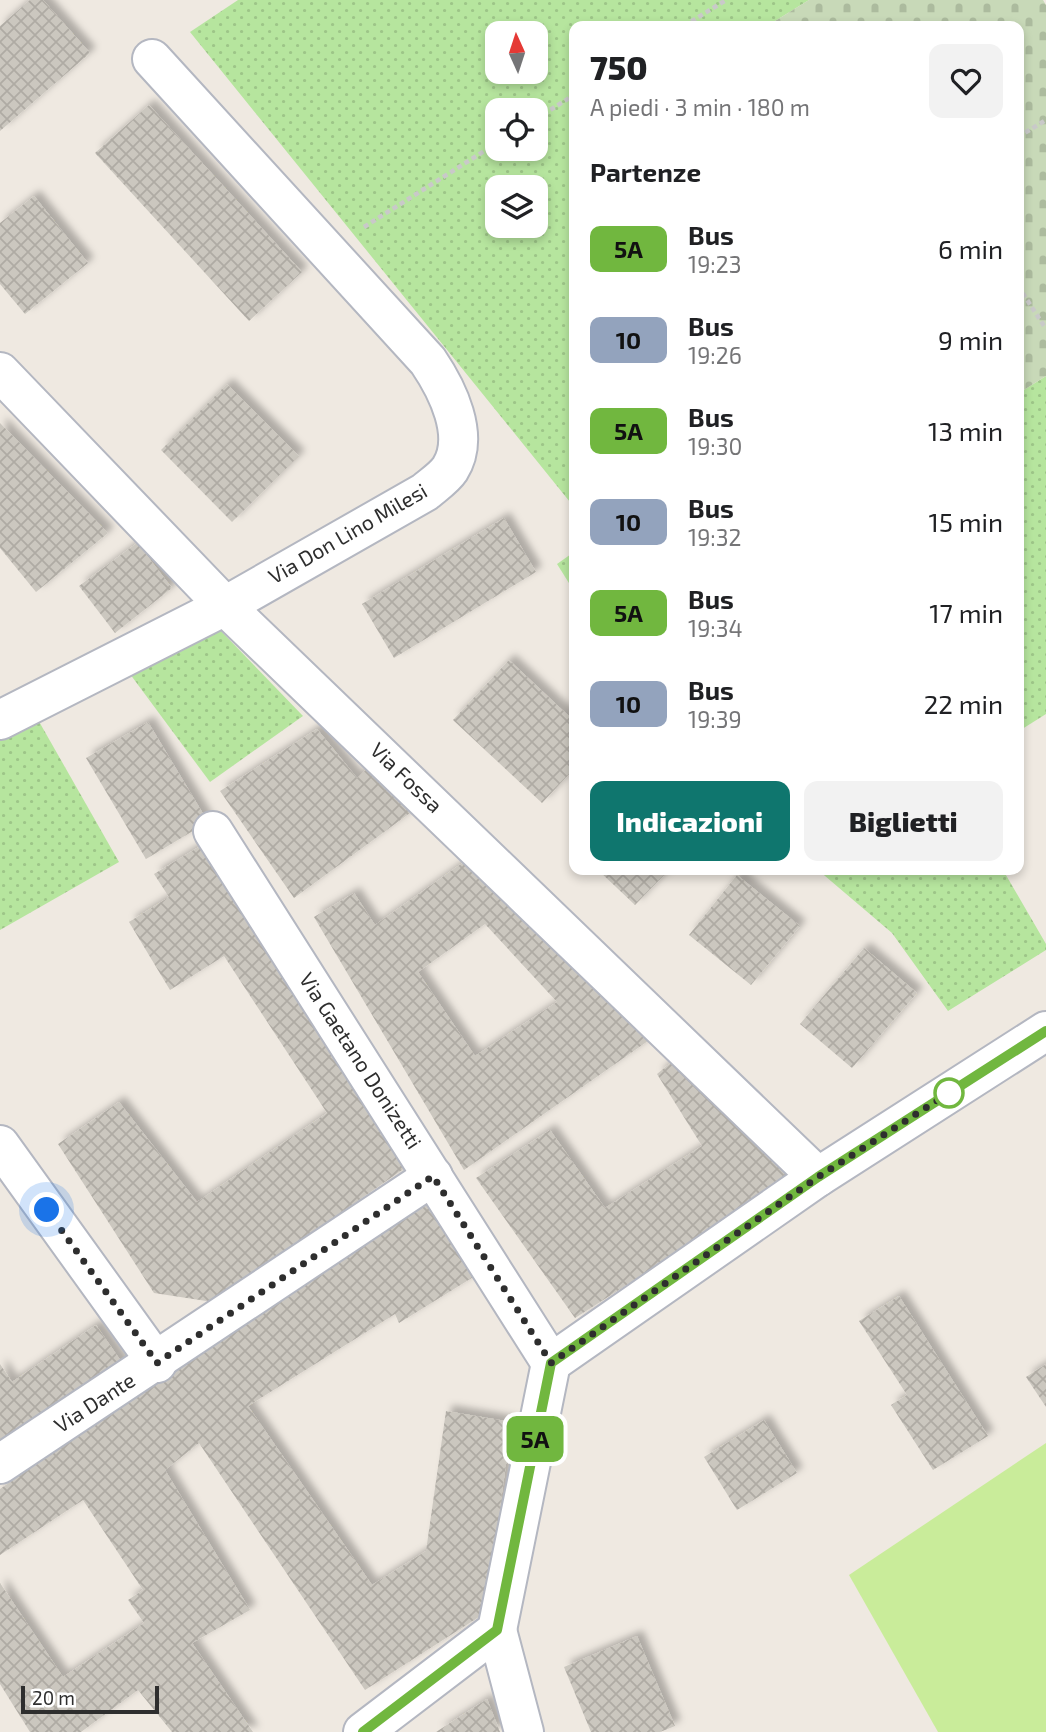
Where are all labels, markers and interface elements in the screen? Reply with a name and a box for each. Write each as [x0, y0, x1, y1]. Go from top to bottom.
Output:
north arrow [485, 21, 548, 84]
map controls [485, 21, 548, 238]
button: heart [929, 44, 1003, 118]
text: 750 [590, 47, 648, 87]
text: A piedi · 3 min · 180 m [590, 93, 810, 121]
button: locate [485, 98, 548, 161]
text: Partenze [590, 156, 701, 187]
button: layers [485, 175, 548, 238]
text: Bus [688, 219, 734, 250]
text: 6 min [938, 233, 1003, 264]
text: 5A [614, 234, 643, 263]
text: 19:23 [688, 250, 741, 278]
text: Bus [688, 310, 734, 341]
text: 9 min [938, 324, 1003, 355]
text: 10 [616, 325, 641, 354]
text: 19:26 [688, 341, 742, 369]
text: Bus [688, 401, 734, 432]
text: 13 min [928, 415, 1003, 446]
text: 5A [614, 416, 643, 445]
text: 19:30 [688, 432, 742, 460]
street label: Via Don Lino Milesi [264, 477, 431, 588]
text: Bus [688, 492, 734, 523]
text: 15 min [929, 506, 1003, 537]
text: 10 [616, 507, 641, 536]
text: 19:32 [688, 523, 741, 551]
text: Bus [688, 583, 734, 614]
text: 17 min [929, 597, 1003, 628]
text: 5A [614, 598, 643, 627]
text: 19:34 [688, 614, 743, 642]
text: Bus [688, 674, 734, 705]
text: 22 min [924, 688, 1003, 719]
text: 10 [616, 689, 641, 718]
text: 19:39 [688, 705, 742, 733]
street label: Via Fossa [366, 737, 448, 817]
button: Indicazioni [590, 781, 790, 861]
button: Biglietti [804, 781, 1003, 861]
street label: Via Gaetano Donizetti [295, 967, 428, 1153]
unlabelled marker [934, 1078, 964, 1108]
your location [29, 1192, 64, 1227]
street label: Via Dante [49, 1366, 139, 1437]
line badge: 5A [504, 1416, 566, 1462]
text: 5A [521, 1424, 549, 1453]
scale bar [21, 1683, 159, 1715]
text: 20 m [32, 1686, 75, 1709]

